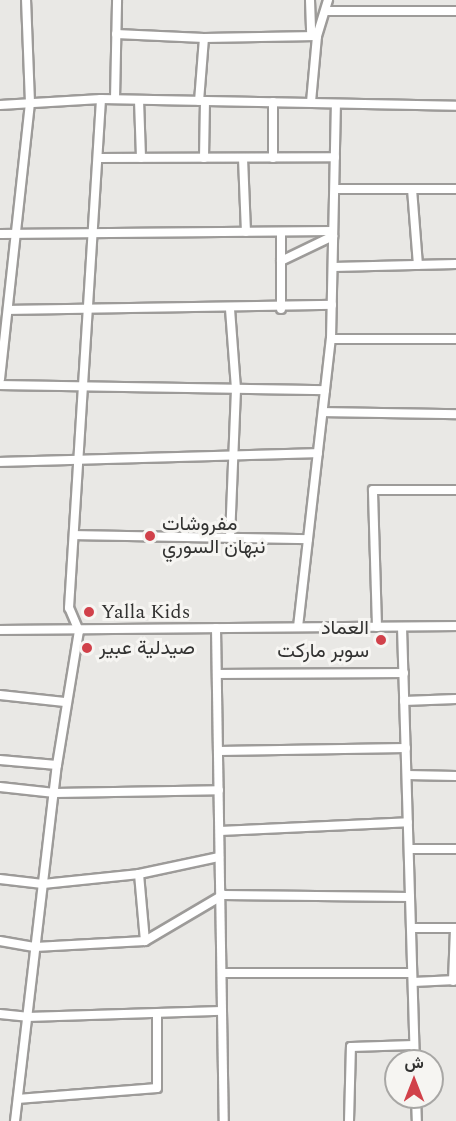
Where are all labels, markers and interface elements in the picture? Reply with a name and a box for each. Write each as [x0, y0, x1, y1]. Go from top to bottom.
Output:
place label: مفروشات نبهان السوري [162, 512, 266, 559]
marker: مفروشات نبهان السوري [143, 529, 157, 543]
place label: Yalla Kids [101, 600, 190, 624]
marker: Yalla Kids [82, 605, 96, 619]
place label: العماد سوبر ماركت [277, 616, 369, 663]
marker: العماد سوبر ماركت [374, 633, 388, 647]
place label: صيدلية عبير [99, 636, 195, 660]
marker: صيدلية عبير [80, 641, 94, 655]
north arrow [384, 1049, 444, 1109]
text: ش [404, 1051, 424, 1075]

